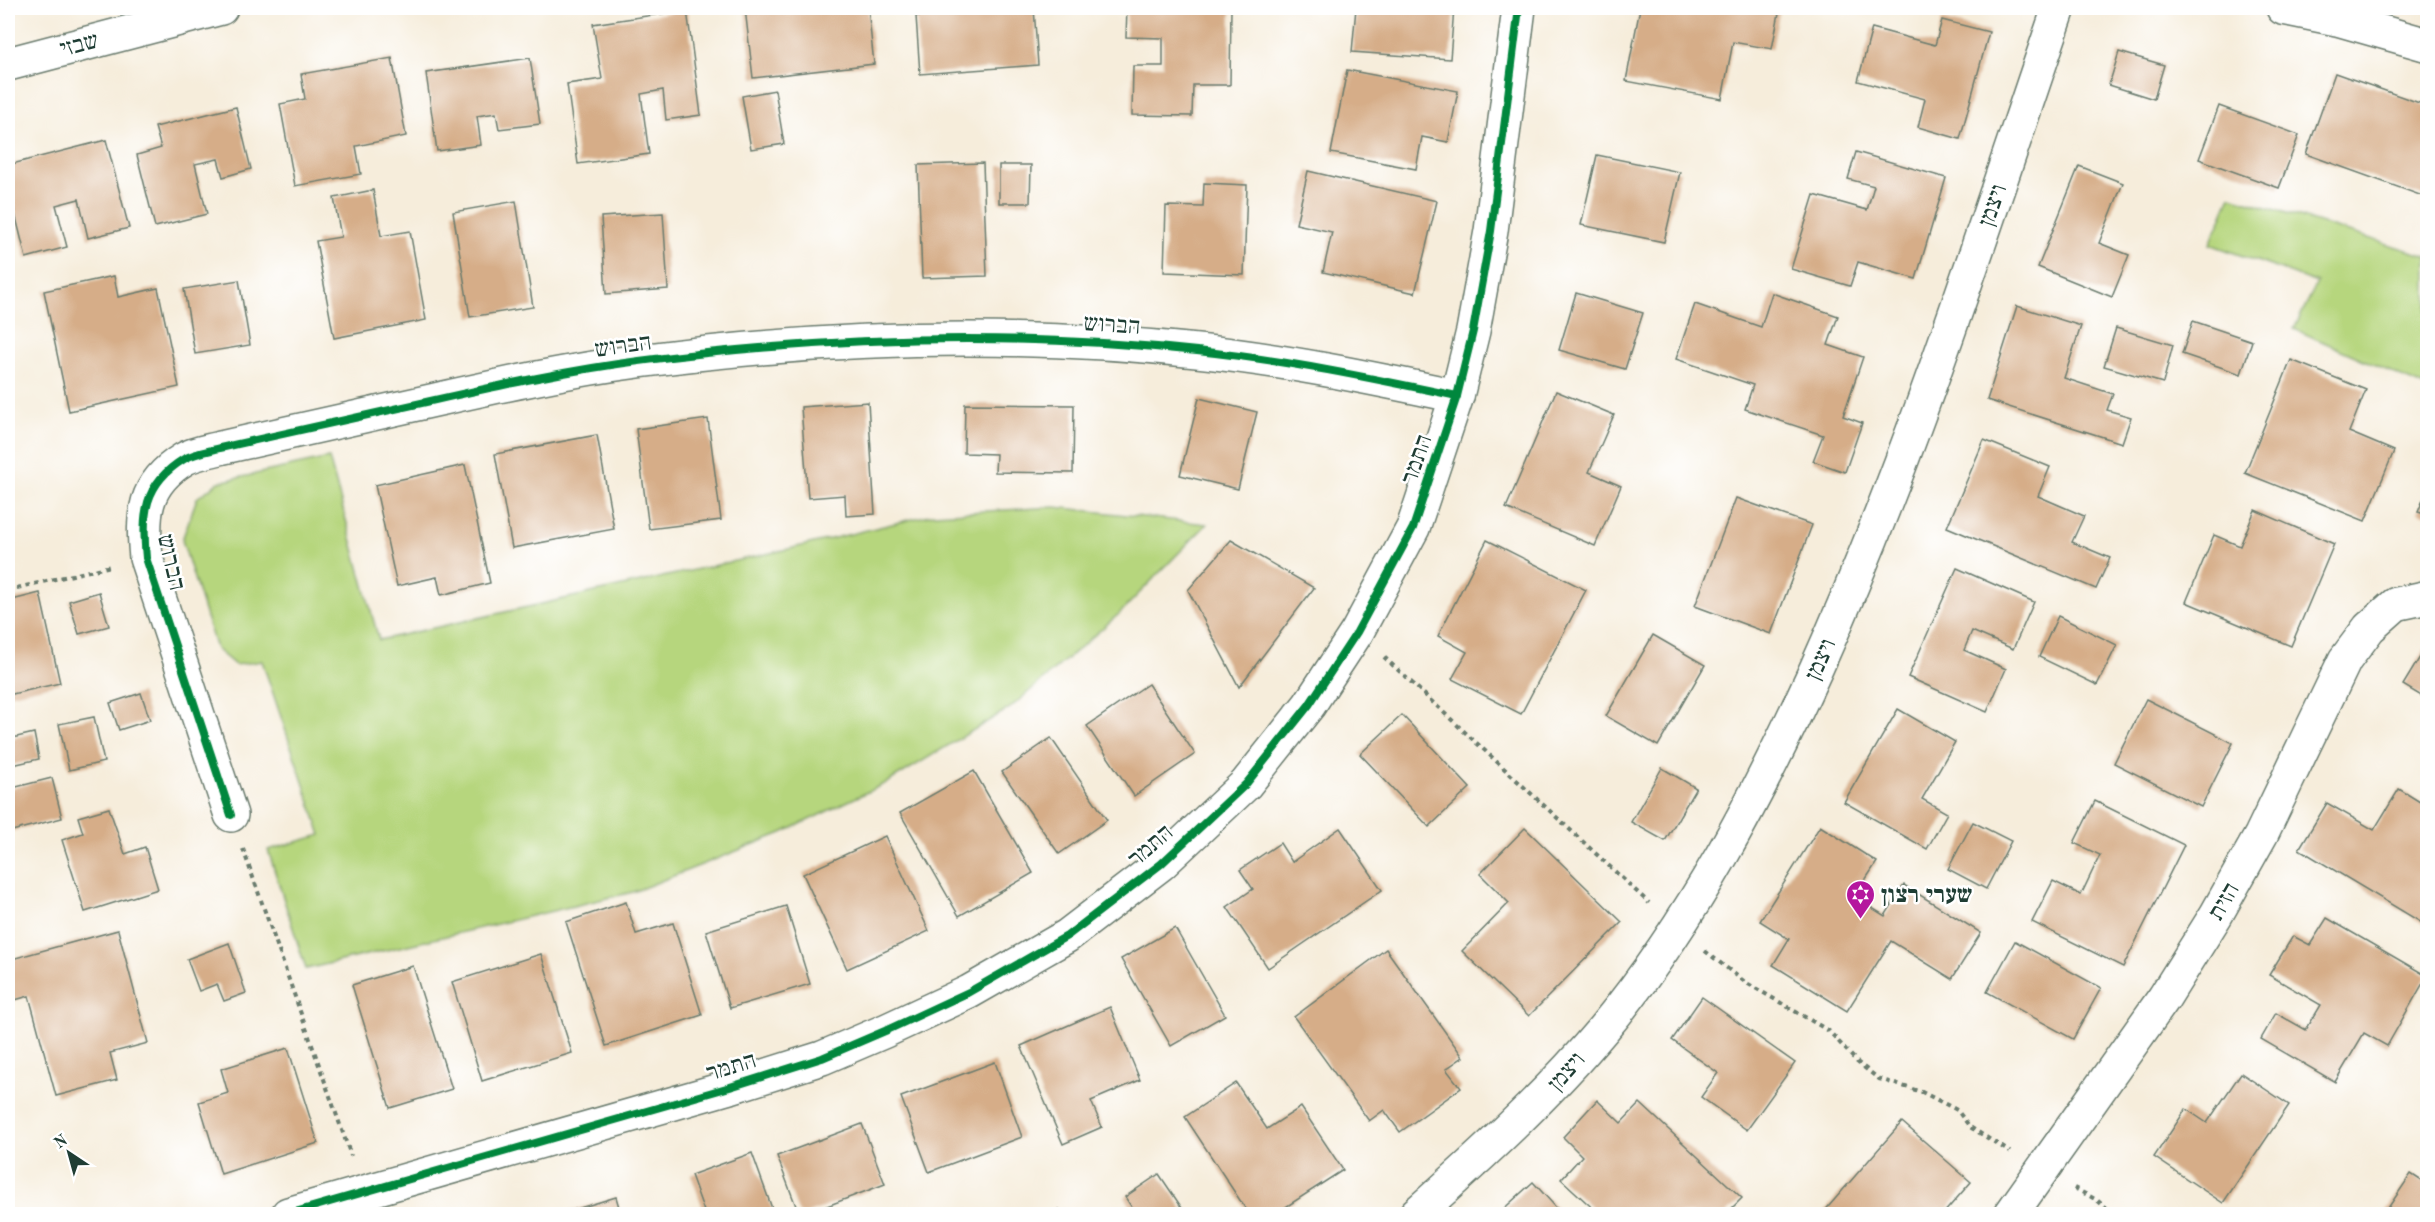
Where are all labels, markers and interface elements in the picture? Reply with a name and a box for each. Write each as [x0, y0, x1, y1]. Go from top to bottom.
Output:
street label: שבזי [58, 29, 101, 63]
street label: ויצמן [1976, 181, 2012, 230]
street label: הברוש [1083, 312, 1141, 340]
street label: הברוש [593, 331, 653, 363]
street label: התמר [1398, 432, 1437, 487]
street label: הברוש [152, 532, 188, 593]
street label: ויצמן [1802, 635, 1842, 684]
street label: התמר [1124, 821, 1178, 872]
synagogue icon: שערי רצון [1844, 878, 1876, 920]
street label: הזית [2205, 879, 2245, 925]
place label: שערי רצון [1881, 884, 1972, 908]
street label: ויצמן [1544, 1048, 1591, 1096]
street label: התמר [704, 1049, 759, 1087]
north arrow [39, 1123, 99, 1183]
text: N [52, 1132, 72, 1153]

